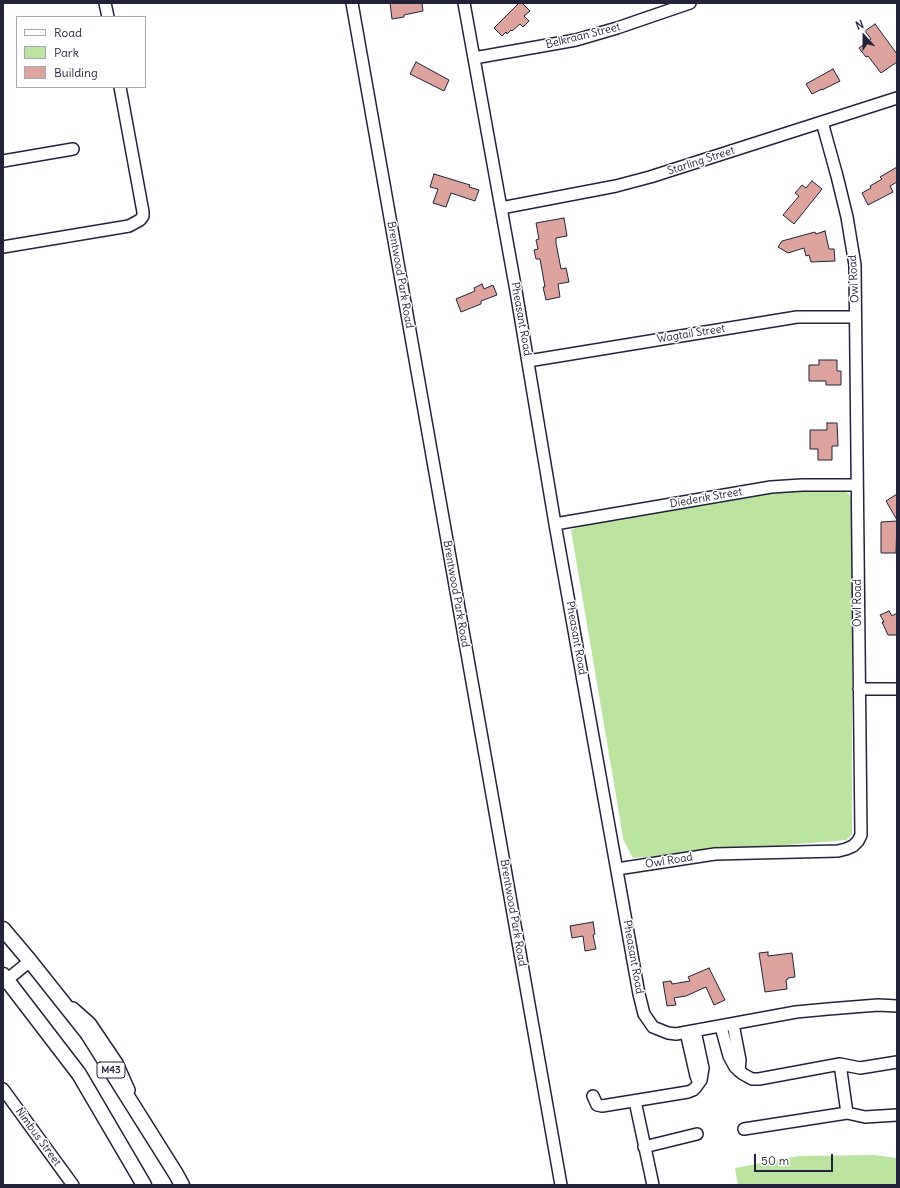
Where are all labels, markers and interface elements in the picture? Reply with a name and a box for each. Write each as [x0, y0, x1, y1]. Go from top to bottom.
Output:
legend [16, 16, 146, 88]
north arrow [844, 16, 884, 56]
text: N [854, 17, 866, 33]
street label: Belkraan Street [544, 20, 622, 52]
text: Road [54, 25, 82, 40]
text: Park [54, 45, 79, 60]
text: Building [54, 65, 98, 80]
street label: Starling Street [666, 144, 736, 178]
street label: Brentwood Park Road [384, 220, 416, 330]
street label: Owl Road [846, 255, 862, 303]
street label: Pheasant Road [508, 281, 534, 357]
street label: Wagtail Street [656, 322, 726, 346]
street label: Diederik Street [669, 485, 743, 511]
street label: Brentwood Park Road [440, 539, 472, 649]
street label: Owl Road [851, 579, 865, 627]
street label: Pheasant Road [563, 600, 589, 676]
street label: Owl Road [644, 851, 694, 871]
street label: Brentwood Park Road [497, 858, 529, 968]
street label: Pheasant Road [620, 919, 646, 995]
road number: M43 [97, 1062, 125, 1078]
street label: Nimbus Street [12, 1105, 64, 1169]
scale bar [756, 1146, 835, 1172]
text: 50 m [761, 1153, 789, 1168]

